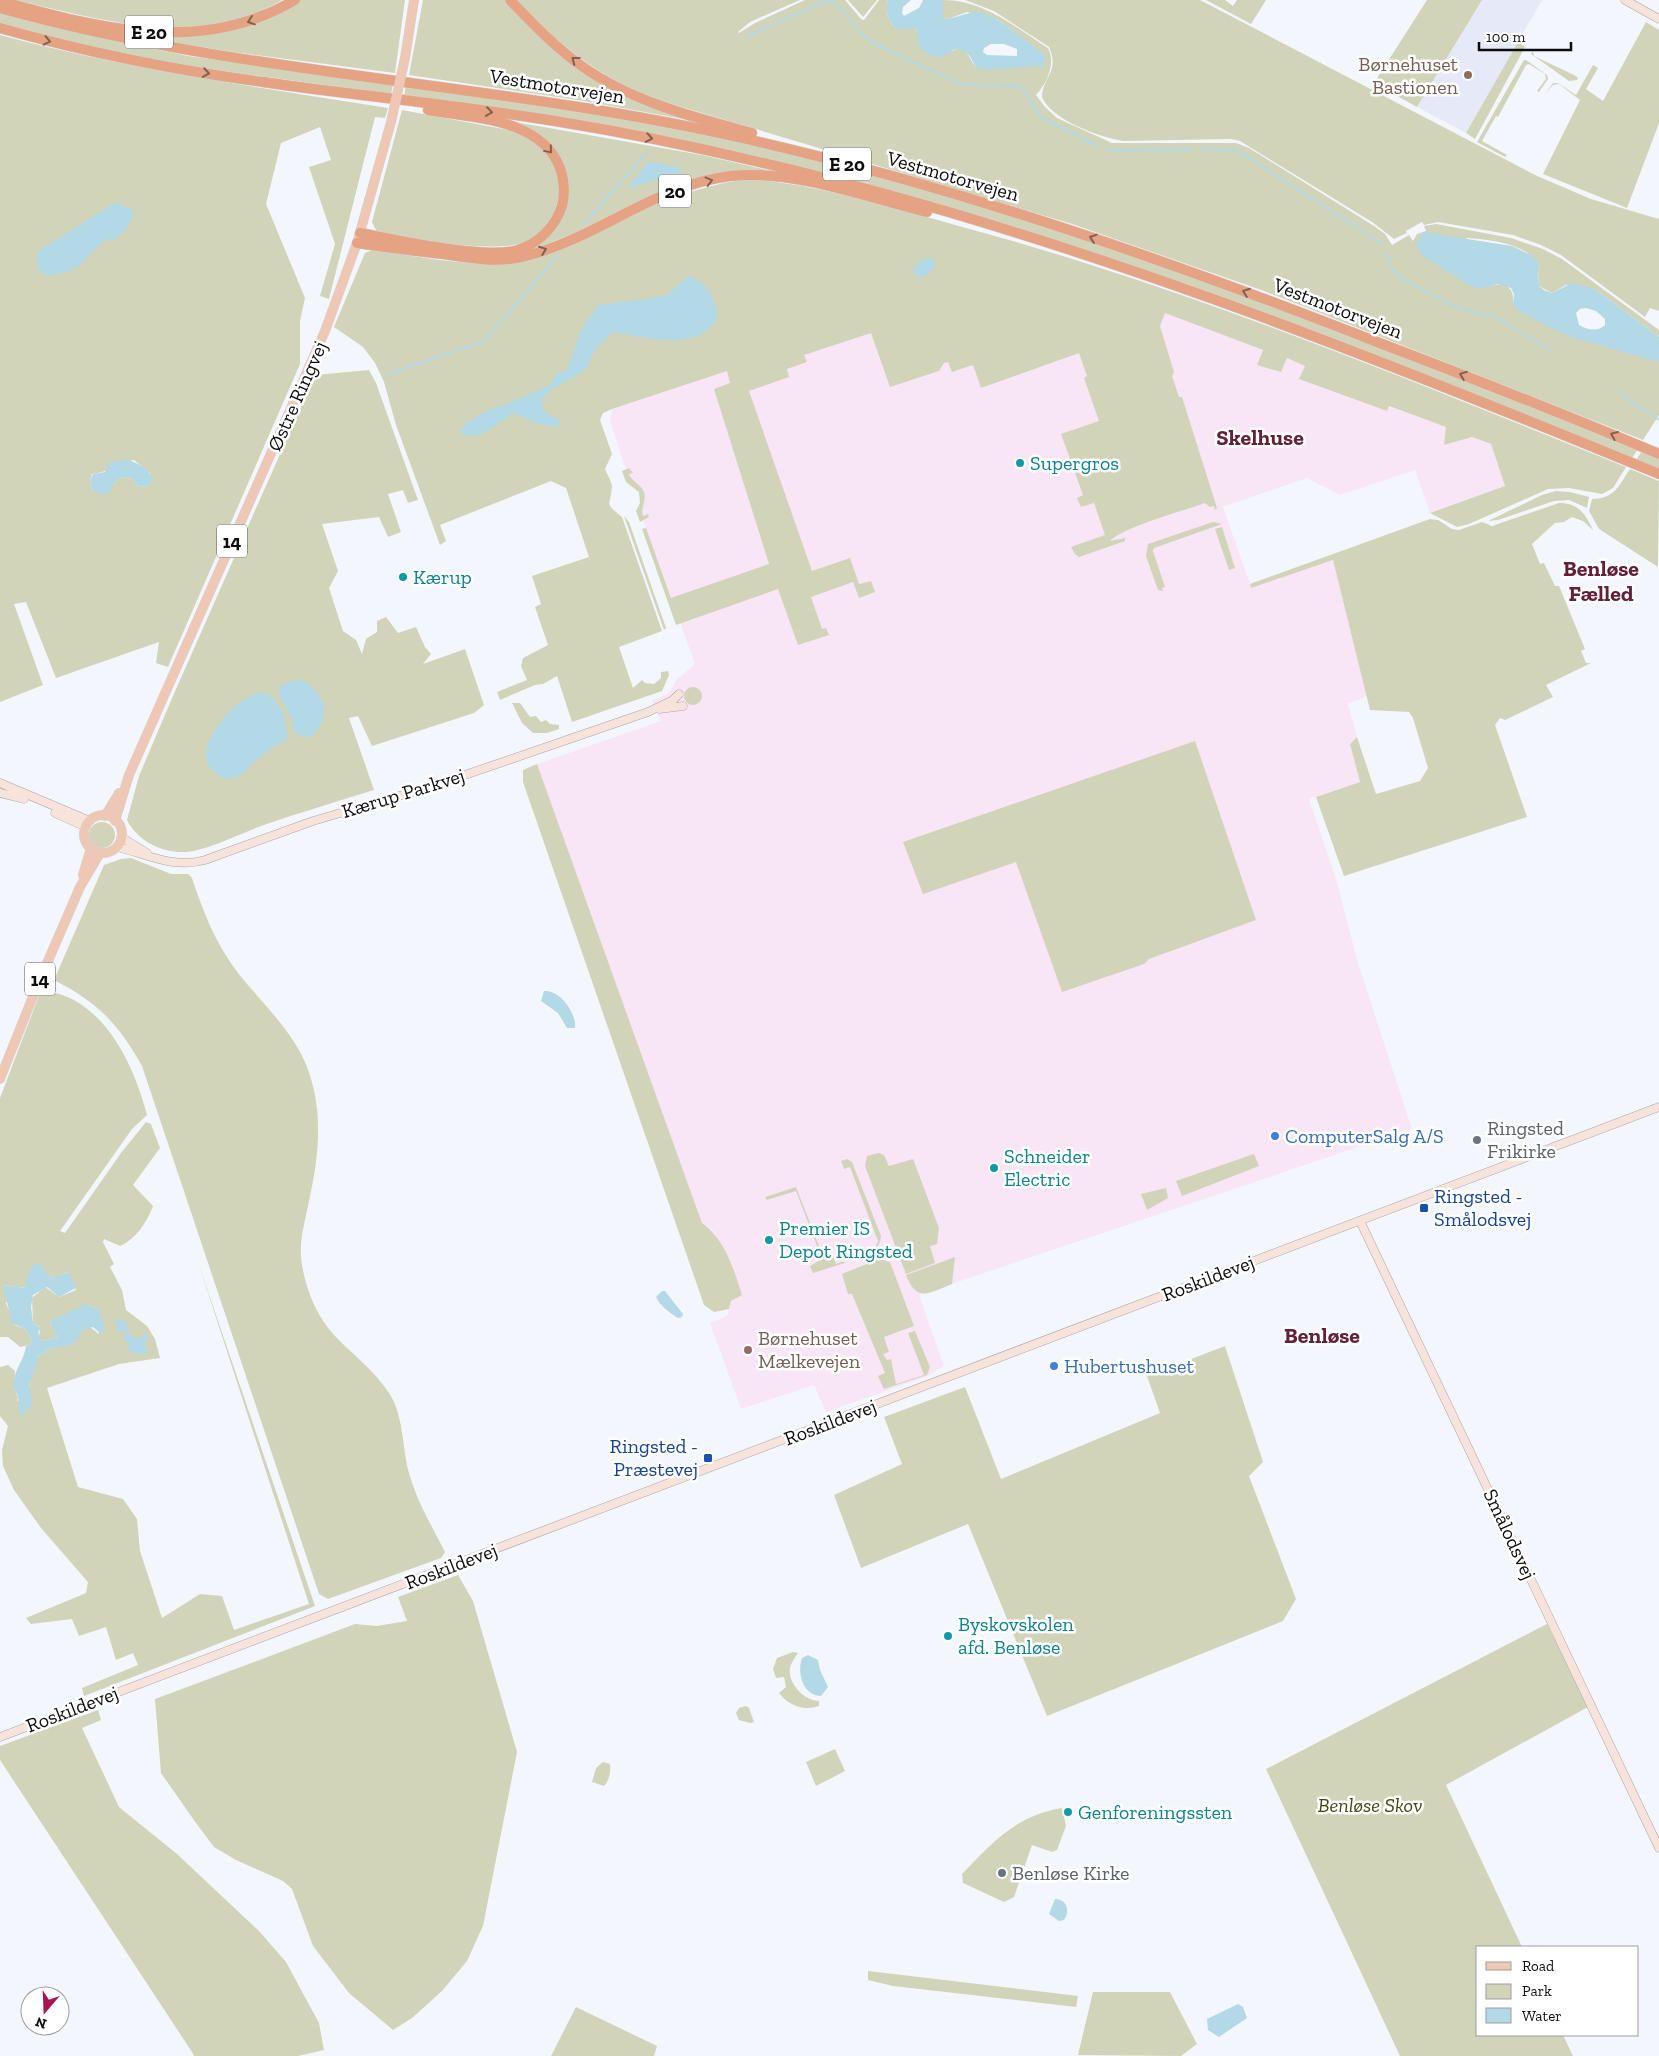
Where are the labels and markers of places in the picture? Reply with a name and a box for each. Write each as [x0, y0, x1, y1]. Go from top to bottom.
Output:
place label: Børnehuset Bastionen [1358, 52, 1459, 99]
marker: Børnehuset Bastionen [1462, 69, 1474, 81]
place label: Supergros [1030, 451, 1119, 475]
marker: Supergros [1014, 457, 1026, 469]
place label: Kærup [413, 565, 472, 589]
marker: Kærup [397, 571, 409, 583]
place label: Ringsted Frikirke [1487, 1116, 1564, 1163]
place label: ComputerSalg A/S [1285, 1124, 1444, 1148]
marker: ComputerSalg A/S [1269, 1130, 1281, 1142]
marker: Ringsted Frikirke [1471, 1134, 1483, 1146]
place label: Schneider Electric [1004, 1144, 1090, 1191]
marker: Schneider Electric [988, 1162, 1000, 1174]
place label: Ringsted - Smålodsvej [1434, 1184, 1531, 1231]
marker: Ringsted - Smålodsvej [1418, 1202, 1430, 1214]
place label: Premier IS Depot Ringsted [779, 1216, 913, 1263]
marker: Premier IS Depot Ringsted [763, 1234, 775, 1246]
place label: Børnehuset Mælkevejen [758, 1326, 861, 1373]
marker: Børnehuset Mælkevejen [742, 1344, 754, 1356]
place label: Hubertushuset [1064, 1354, 1194, 1378]
marker: Hubertushuset [1048, 1360, 1060, 1372]
place label: Ringsted - Præstevej [610, 1434, 698, 1481]
marker: Ringsted - Præstevej [702, 1452, 714, 1464]
place label: Byskovskolen afd. Benløse [958, 1612, 1074, 1659]
marker: Byskovskolen afd. Benløse [942, 1630, 954, 1642]
place label: Genforeningssten [1078, 1800, 1233, 1824]
marker: Genforeningssten [1062, 1806, 1074, 1818]
place label: Benløse Kirke [1012, 1861, 1129, 1885]
marker: Benløse Kirke [996, 1867, 1008, 1879]

